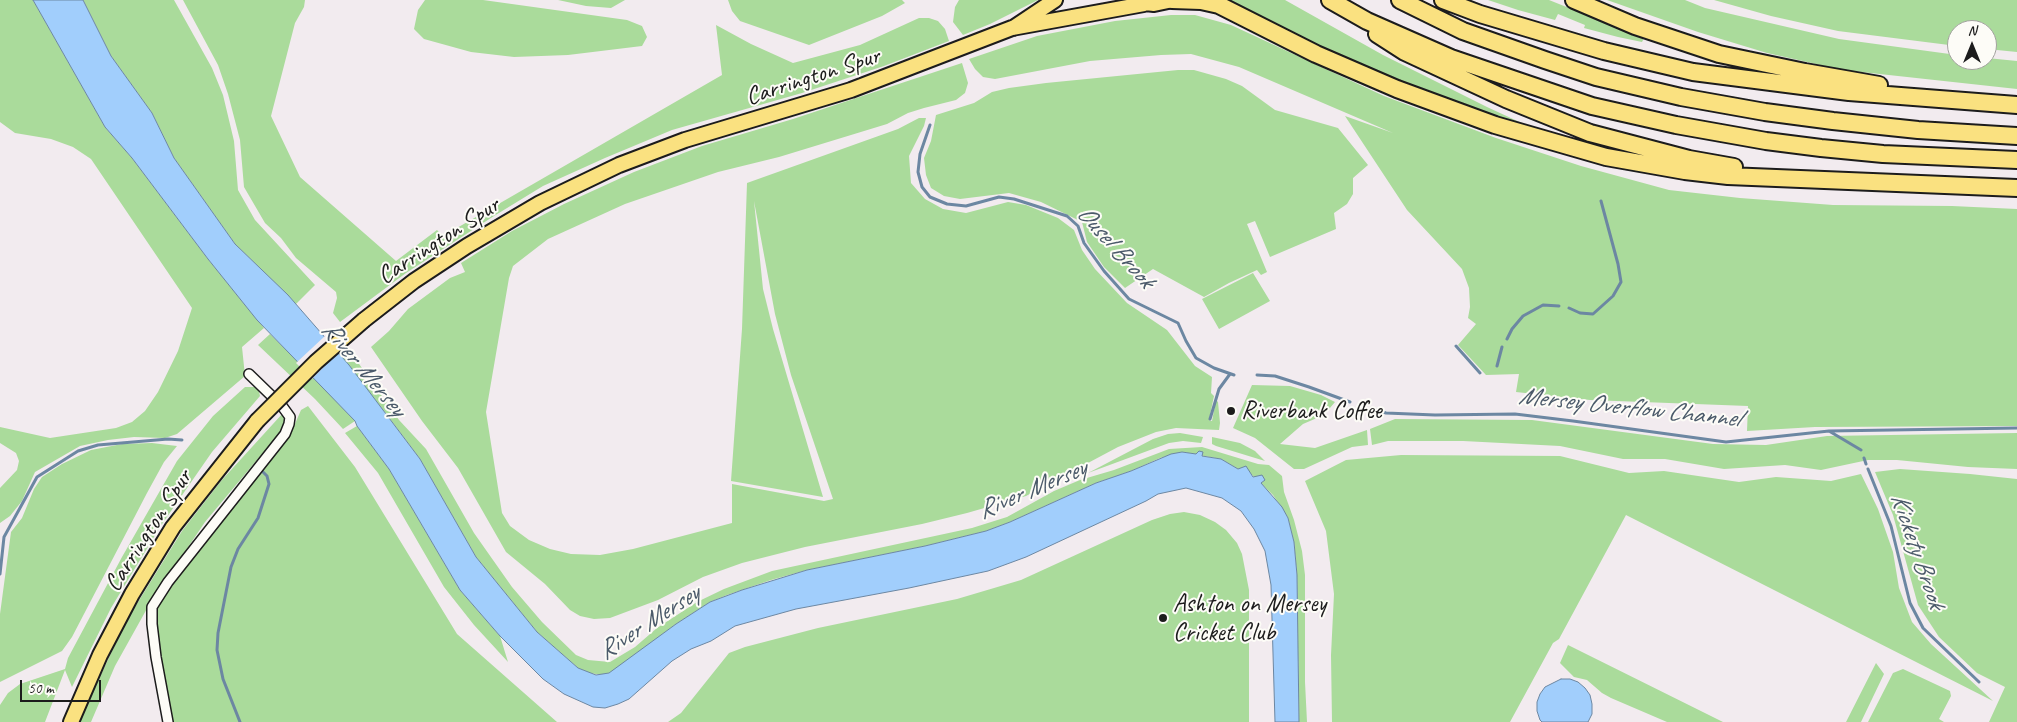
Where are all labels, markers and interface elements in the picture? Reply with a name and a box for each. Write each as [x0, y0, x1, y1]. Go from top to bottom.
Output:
north arrow [1947, 20, 1997, 70]
text: N [1968, 22, 1976, 39]
street label: Carrington Spur [742, 41, 884, 113]
street label: Carrington Spur [372, 190, 506, 292]
water label: Ousel Brook [1070, 199, 1160, 295]
water label: River Mersey [314, 315, 412, 423]
water label: Mersey Overflow Channel [1517, 381, 1741, 435]
place label: Riverbank Coffee [1241, 396, 1382, 426]
marker: Riverbank Coffee [1225, 405, 1237, 417]
water label: River Mersey [973, 453, 1091, 527]
street label: Carrington Spur [98, 464, 200, 598]
water label: Kickety Brook [1883, 489, 1951, 613]
water label: River Mersey [592, 579, 706, 667]
place label: Ashton on Mersey Cricket Club [1173, 589, 1326, 648]
marker: Ashton on Mersey Cricket Club [1157, 612, 1169, 624]
scale bar [22, 670, 104, 702]
text: 50 m [28, 679, 54, 698]

